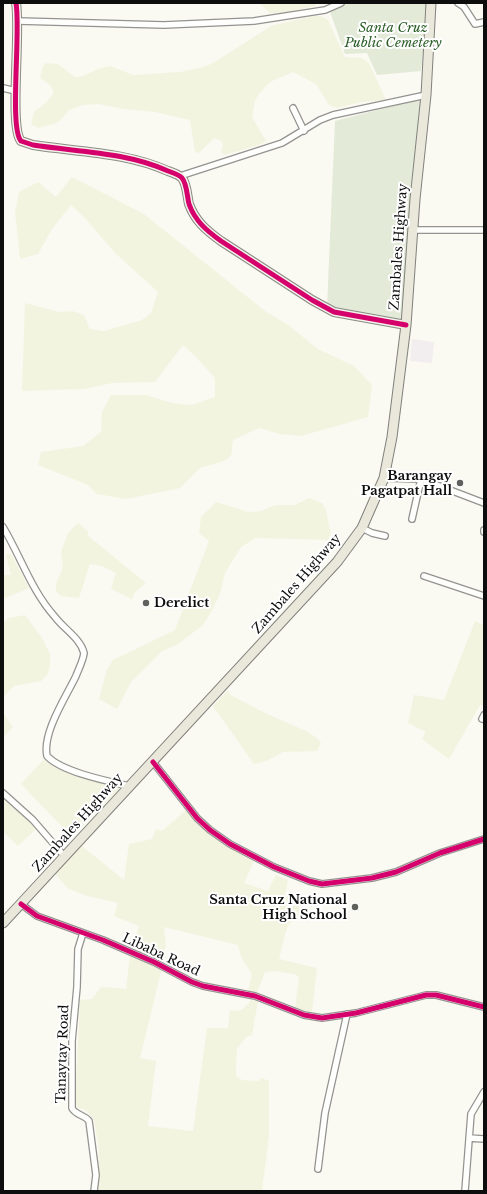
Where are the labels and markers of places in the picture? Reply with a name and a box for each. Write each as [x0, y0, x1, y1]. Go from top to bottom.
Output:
place label: Barangay Pagatpat Hall [361, 468, 452, 499]
marker: Barangay Pagatpat Hall [455, 478, 465, 488]
place label: Derelict [154, 595, 209, 611]
marker: Derelict [141, 598, 151, 608]
place label: Santa Cruz National High School [209, 892, 347, 923]
marker: Santa Cruz National High School [350, 902, 360, 912]

